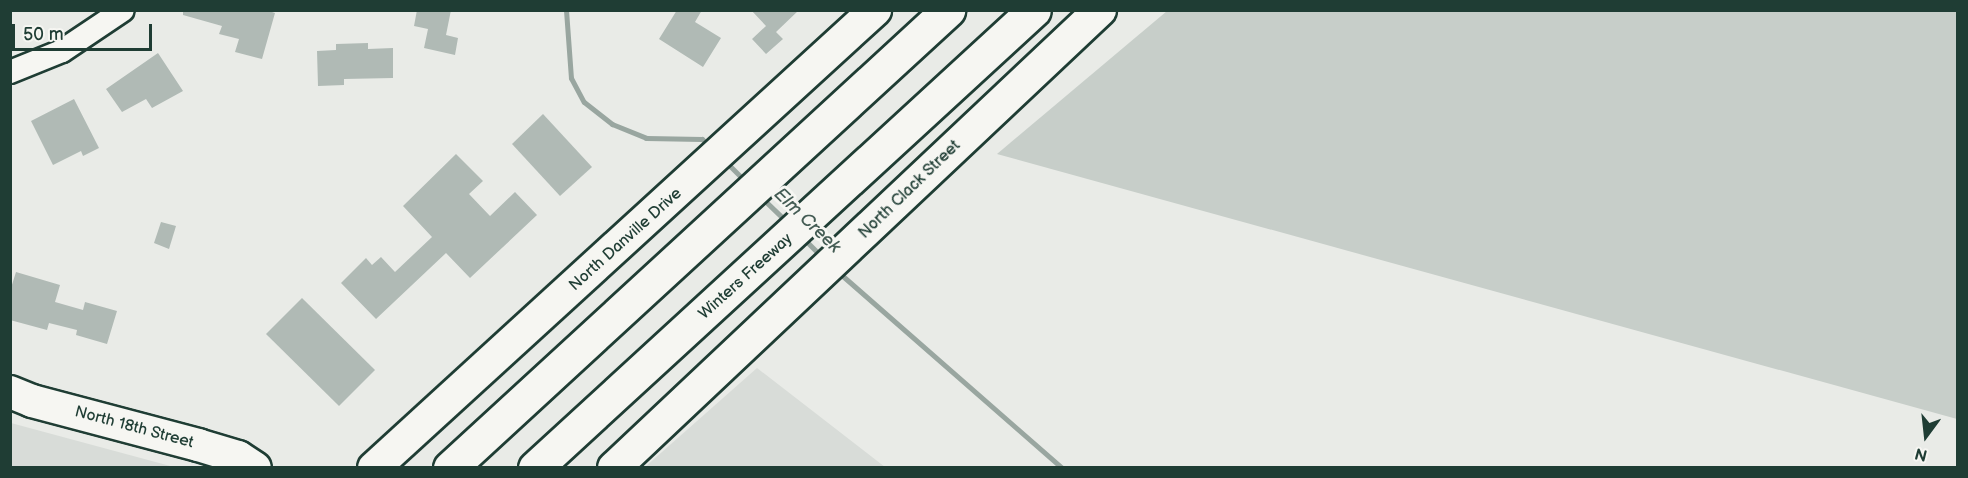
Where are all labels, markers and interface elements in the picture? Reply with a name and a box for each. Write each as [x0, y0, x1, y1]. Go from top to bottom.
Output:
scale bar [15, 12, 154, 50]
text: 50 m [23, 24, 64, 45]
street label: North Clack Street [855, 137, 965, 243]
water label: Elm Creek [769, 184, 845, 258]
street label: North Danville Drive [566, 185, 686, 295]
street label: Winters Freeway [695, 230, 797, 324]
street label: North 18th Street [72, 403, 196, 453]
north arrow [1896, 406, 1956, 466]
text: N [1913, 443, 1929, 465]

